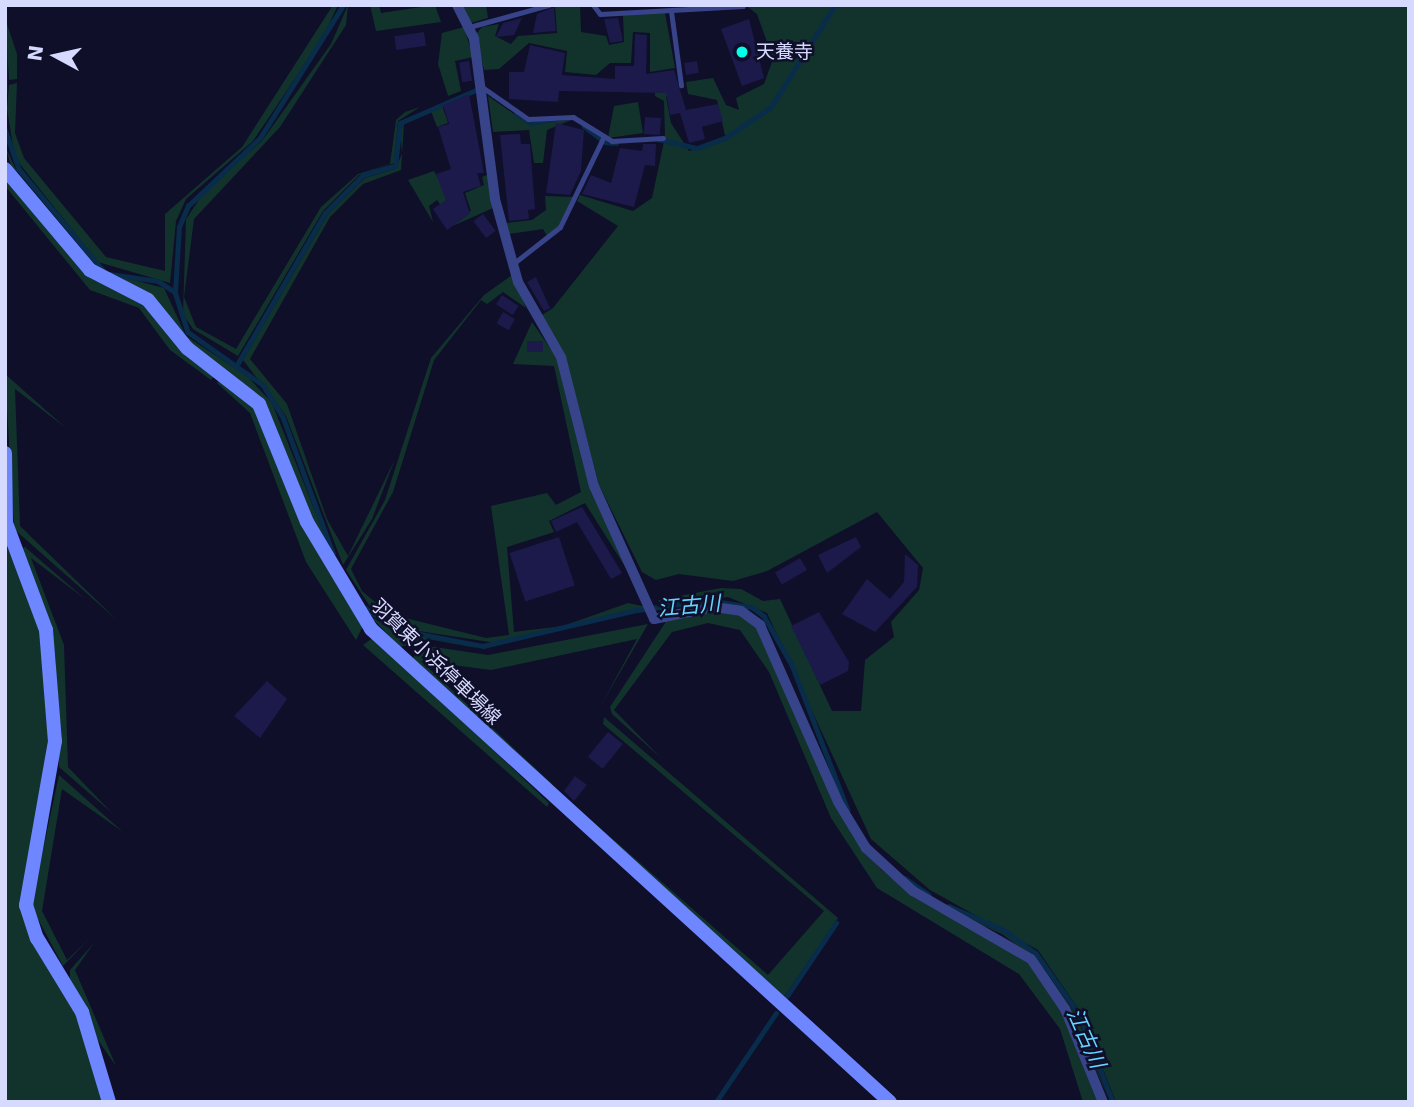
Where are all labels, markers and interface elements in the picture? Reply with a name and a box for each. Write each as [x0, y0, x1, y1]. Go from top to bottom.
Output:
north arrow [21, 21, 91, 91]
place label: 天養寺 [756, 41, 813, 63]
text: N [23, 44, 47, 62]
marker: 天養寺 [734, 44, 750, 60]
water label: 江古川 [657, 591, 721, 621]
street label: 羽賀東小浜停車場線 [367, 594, 505, 730]
water label: 江古川 [1062, 1004, 1110, 1072]

